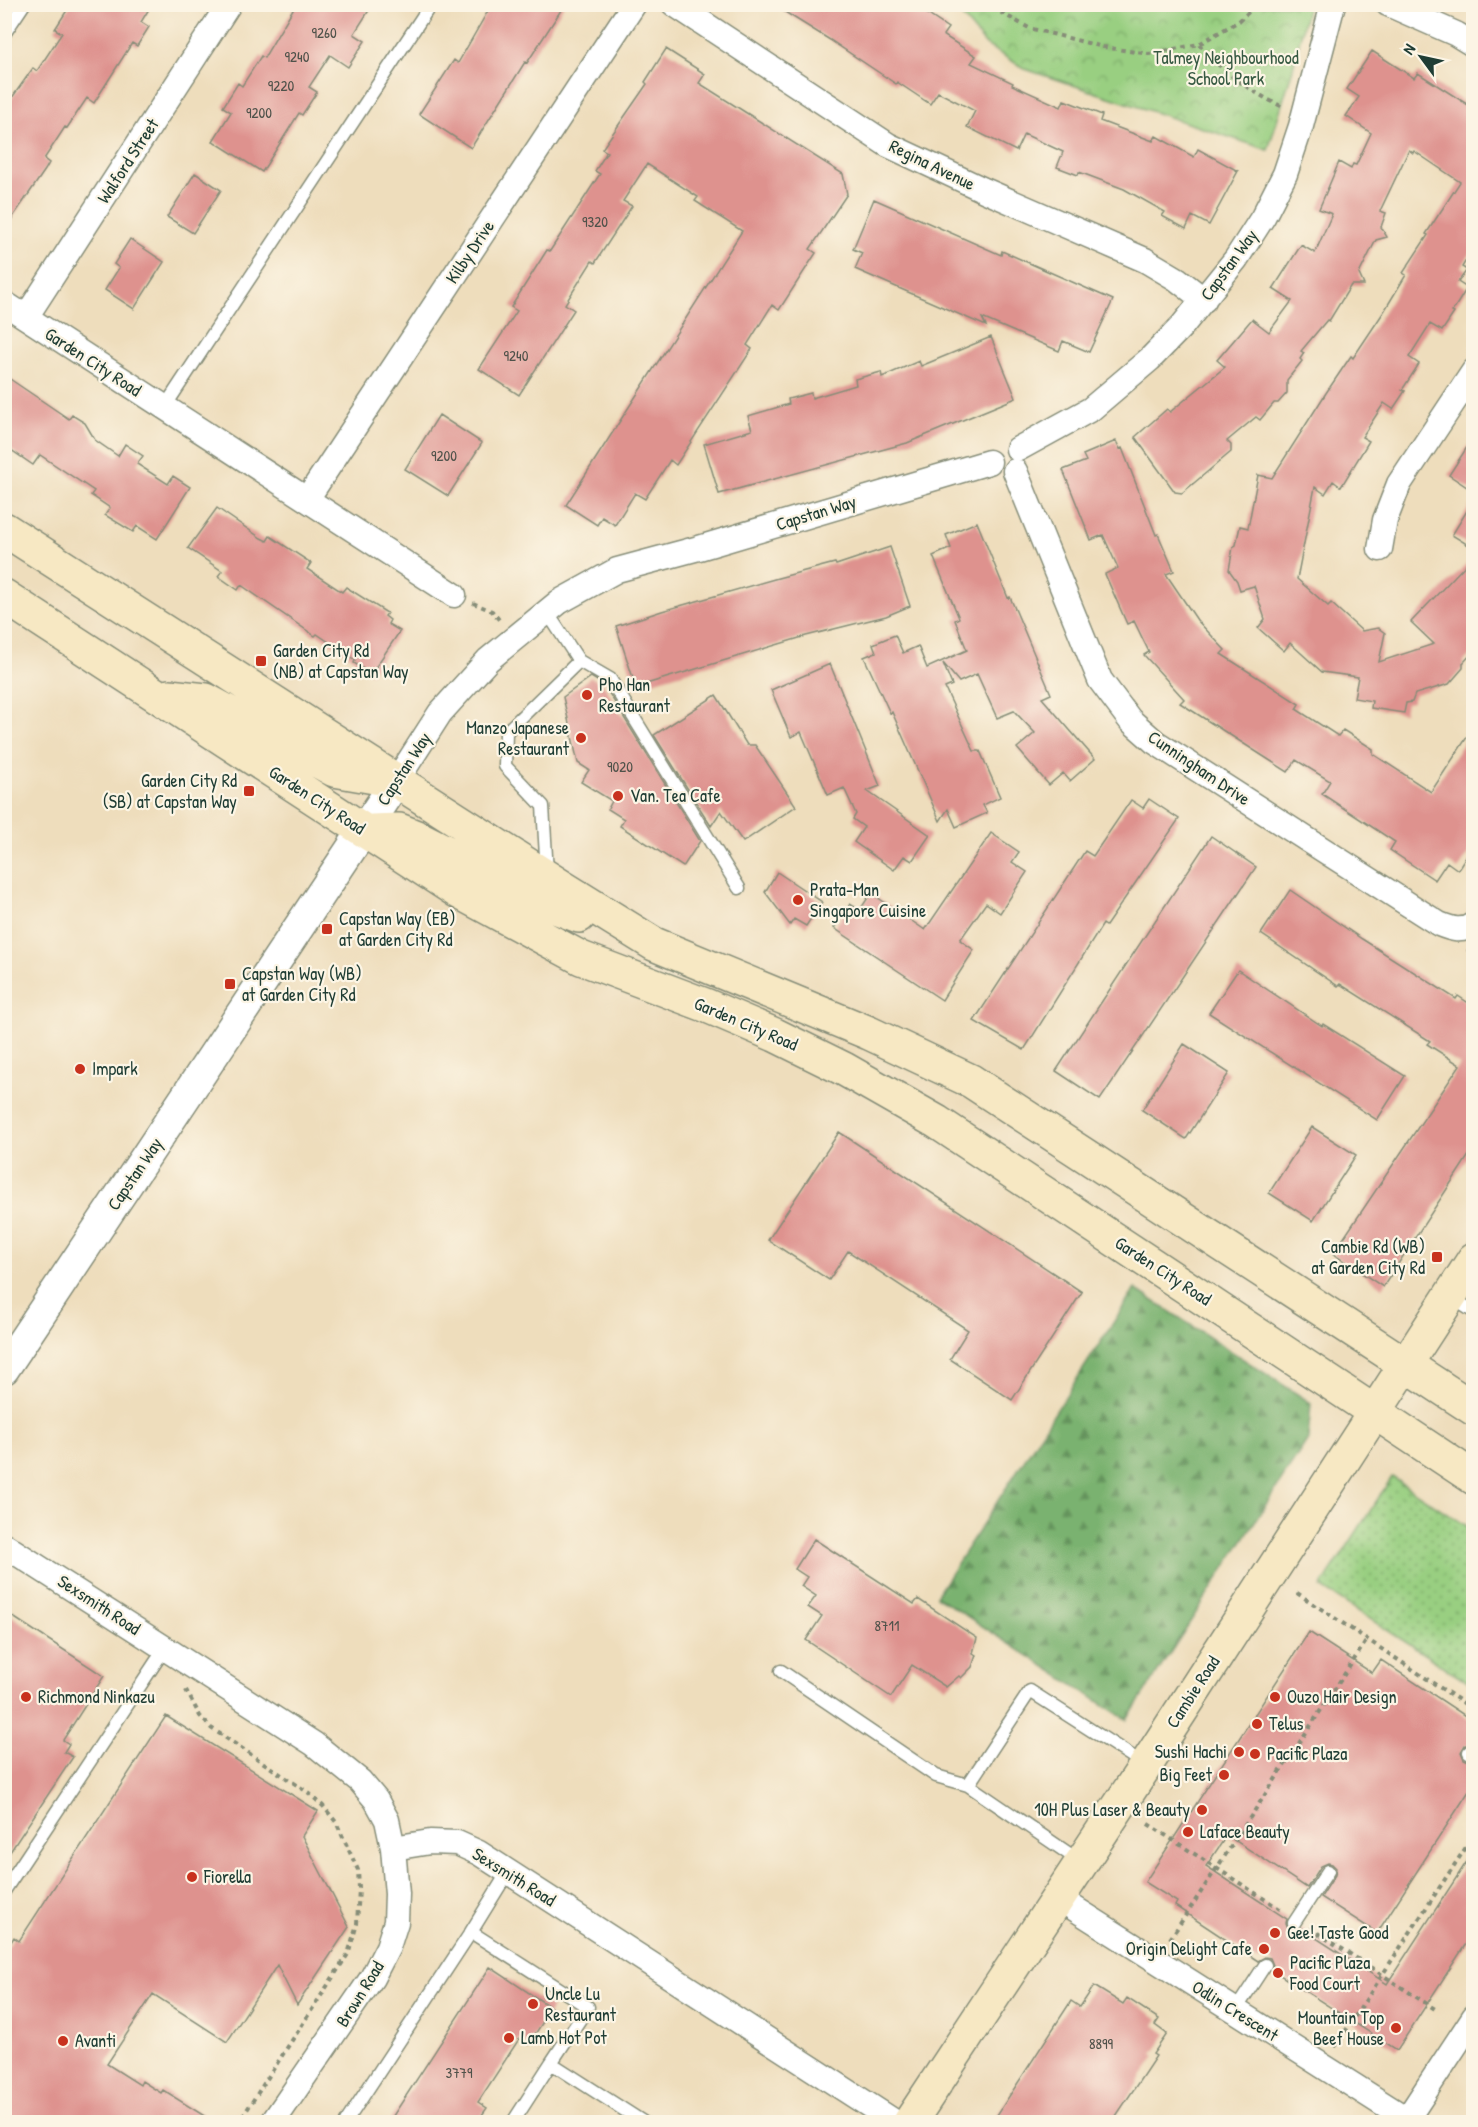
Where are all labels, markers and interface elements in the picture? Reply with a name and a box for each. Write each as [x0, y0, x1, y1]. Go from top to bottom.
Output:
house number: 9260 [311, 22, 337, 43]
north arrow [1391, 27, 1451, 87]
text: N [1397, 39, 1420, 58]
park label: Talmey Neighbourhood School Park [1153, 45, 1299, 91]
house number: 9240 [285, 46, 310, 67]
house number: 9220 [268, 75, 294, 96]
house number: 9200 [246, 102, 272, 123]
street label: Walford Street [91, 113, 165, 208]
street label: Regina Avenue [885, 133, 979, 196]
house number: 9320 [582, 211, 608, 232]
street label: Kilby Drive [439, 215, 500, 288]
street label: Capstan Way [1194, 224, 1263, 306]
street label: Garden City Road [40, 321, 146, 402]
house number: 9240 [504, 345, 529, 366]
house number: 9200 [431, 445, 457, 466]
street label: Capstan Way [773, 488, 859, 537]
place label: Garden City Rd (NB) at Capstan Way [273, 638, 409, 684]
marker: Garden City Rd (NB) at Capstan Way [254, 654, 268, 668]
place label: Pho Han Restaurant [599, 672, 671, 718]
marker: Pho Han Restaurant [580, 688, 594, 702]
place label: Manzo Japanese Restaurant [466, 715, 570, 761]
street label: Cunningham Drive [1143, 724, 1255, 811]
street label: Capstan Way [371, 727, 437, 810]
marker: Manzo Japanese Restaurant [574, 731, 588, 745]
house number: 9020 [607, 756, 633, 777]
street label: Garden City Road [264, 759, 370, 840]
place label: Garden City Rd (SB) at Capstan Way [103, 768, 237, 814]
place label: Van. Tea Cafe [630, 783, 721, 808]
marker: Garden City Rd (SB) at Capstan Way [242, 784, 256, 798]
marker: Van. Tea Cafe [611, 789, 625, 803]
place label: Prata-Man Singapore Cuisine [810, 877, 926, 923]
marker: Prata-Man Singapore Cuisine [791, 893, 805, 907]
place label: Capstan Way (EB) at Garden City Rd [339, 906, 456, 952]
marker: Capstan Way (EB) at Garden City Rd [320, 922, 334, 936]
place label: Capstan Way (WB) at Garden City Rd [242, 961, 362, 1007]
marker: Capstan Way (WB) at Garden City Rd [223, 977, 237, 991]
street label: Garden City Road [690, 990, 802, 1057]
place label: Impark [92, 1056, 138, 1081]
marker: Impark [73, 1062, 87, 1076]
street label: Capstan Way [101, 1132, 168, 1215]
street label: Garden City Road [1110, 1230, 1216, 1311]
place label: Cambie Rd (WB) at Garden City Rd [1311, 1234, 1425, 1280]
marker: Cambie Rd (WB) at Garden City Rd [1430, 1250, 1444, 1264]
street label: Sexsmith Road [53, 1568, 146, 1641]
house number: 8711 [875, 1615, 899, 1636]
street label: Cambie Road [1160, 1651, 1225, 1733]
place label: Richmond Ninkazu [38, 1684, 155, 1709]
place label: Ouzo Hair Design [1287, 1684, 1397, 1709]
marker: Richmond Ninkazu [19, 1690, 33, 1704]
marker: Ouzo Hair Design [1268, 1690, 1282, 1704]
place label: Telus [1269, 1711, 1304, 1736]
marker: Telus [1250, 1717, 1264, 1731]
place label: Sushi Hachi [1155, 1739, 1227, 1764]
place label: Pacific Plaza [1267, 1741, 1347, 1766]
marker: Sushi Hachi [1232, 1745, 1246, 1759]
marker: Pacific Plaza [1248, 1747, 1262, 1761]
place label: Big Feet [1159, 1762, 1213, 1787]
marker: Big Feet [1217, 1768, 1231, 1782]
place label: 10H Plus Laser & Beauty [1034, 1797, 1190, 1822]
marker: 10H Plus Laser & Beauty [1195, 1803, 1209, 1817]
place label: Laface Beauty [1200, 1819, 1290, 1844]
marker: Laface Beauty [1181, 1825, 1195, 1839]
street label: Sexsmith Road [468, 1841, 561, 1912]
place label: Fiorella [203, 1864, 251, 1889]
marker: Fiorella [185, 1870, 199, 1884]
place label: Gee! Taste Good [1287, 1920, 1389, 1945]
marker: Gee! Taste Good [1268, 1926, 1282, 1940]
place label: Origin Delight Cafe [1126, 1936, 1252, 1961]
marker: Origin Delight Cafe [1257, 1942, 1271, 1956]
place label: Pacific Plaza Food Court [1289, 1950, 1370, 1996]
street label: Brown Road [330, 1956, 390, 2031]
marker: Pacific Plaza Food Court [1271, 1966, 1285, 1980]
street label: Odlin Crescent [1187, 1974, 1284, 2047]
place label: Uncle Lu Restaurant [545, 1981, 617, 2027]
marker: Uncle Lu Restaurant [526, 1997, 540, 2011]
place label: Mountain Top Beef House [1298, 2005, 1384, 2051]
marker: Mountain Top Beef House [1389, 2021, 1403, 2035]
place label: Lamb Hot Pot [521, 2025, 607, 2050]
place label: Avanti [75, 2028, 116, 2053]
marker: Lamb Hot Pot [502, 2031, 516, 2045]
house number: 8899 [1089, 2033, 1113, 2054]
marker: Avanti [56, 2034, 70, 2048]
house number: 3779 [445, 2062, 473, 2083]

